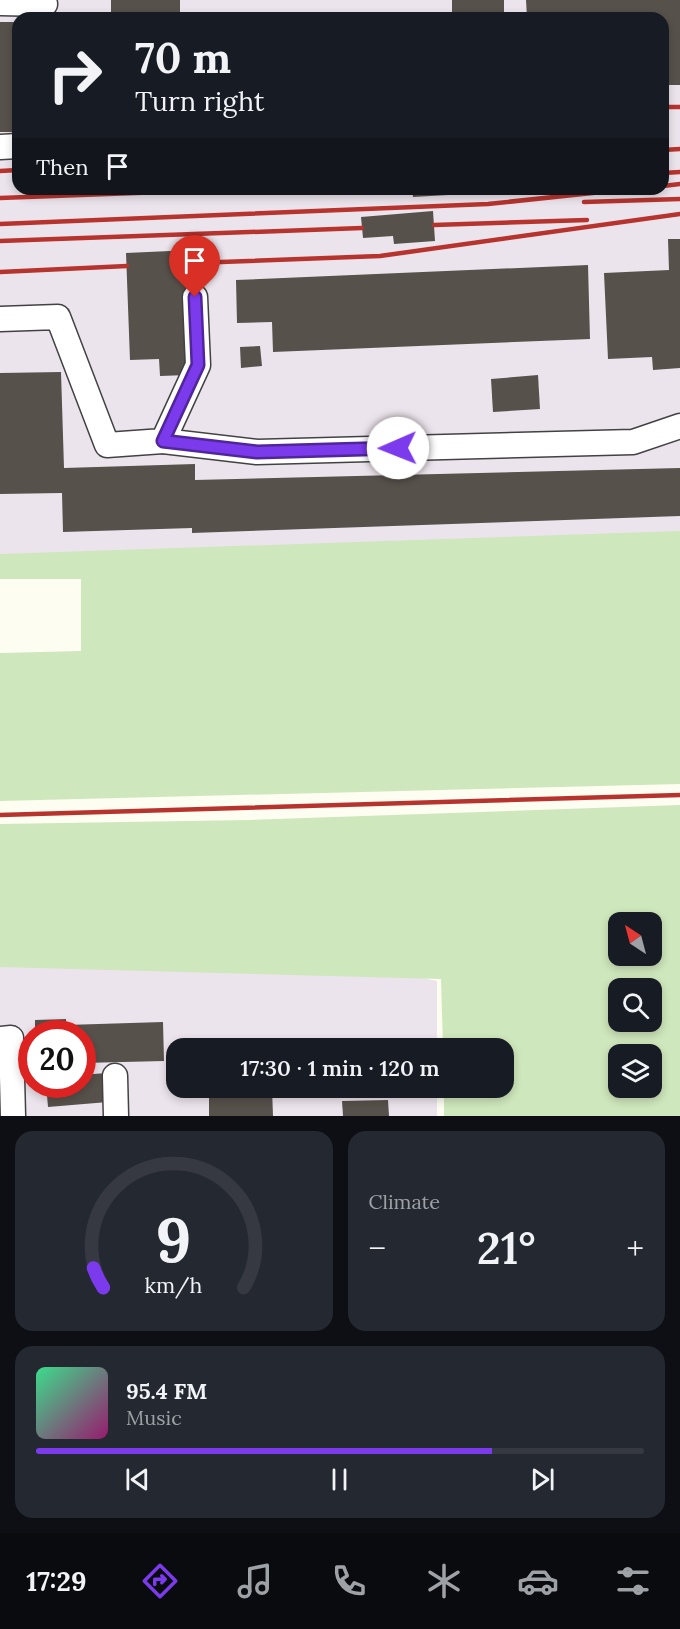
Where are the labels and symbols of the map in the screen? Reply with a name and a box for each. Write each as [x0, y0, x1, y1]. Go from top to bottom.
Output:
pin [169, 235, 220, 297]
position arrow [366, 416, 430, 480]
north arrow [608, 912, 662, 966]
speed limit sign: 20 [18, 1020, 96, 1098]

